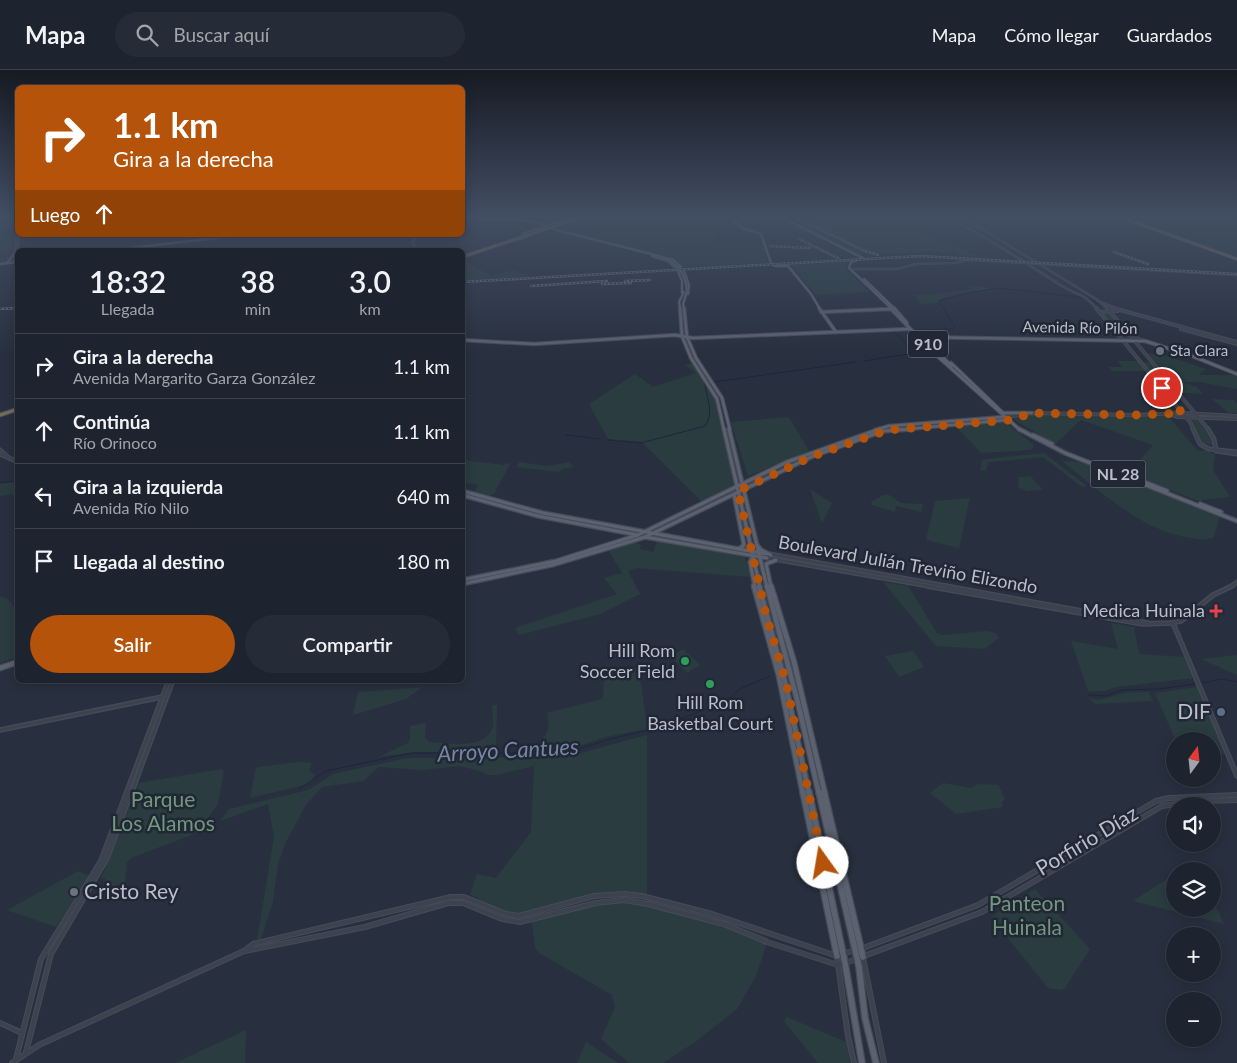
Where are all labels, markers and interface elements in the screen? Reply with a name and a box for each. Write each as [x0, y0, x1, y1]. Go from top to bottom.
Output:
search box [115, 12, 465, 57]
text: Mapa [25, 20, 85, 49]
icon: search [133, 21, 161, 49]
text: Buscar aquí [173, 23, 269, 46]
text: Mapa [932, 24, 976, 46]
text: Cómo llegar [1004, 24, 1099, 46]
text: Guardados [1127, 24, 1212, 46]
text: 1.1 km [113, 103, 218, 145]
icon: right [30, 105, 95, 170]
text: Gira a la derecha [113, 145, 274, 172]
icon: ahead [90, 200, 118, 228]
text: Luego [30, 203, 80, 226]
text: 18:32 [89, 263, 166, 299]
text: 38 [240, 263, 275, 299]
text: 3.0 [349, 263, 391, 299]
text: Llegada [101, 299, 154, 318]
text: min [245, 299, 271, 318]
text: km [359, 299, 381, 318]
street label: Avenida Río Pilón [1022, 317, 1138, 337]
road number: 910 [908, 330, 948, 358]
place label: Sta Clara [1170, 341, 1228, 359]
text: Gira a la derecha [73, 345, 213, 368]
marker: Sta Clara [1154, 345, 1166, 357]
icon: right [30, 352, 58, 380]
text: 1.1 km [393, 355, 450, 378]
pin [1141, 367, 1183, 409]
text: Avenida Margarito Garza González [73, 368, 315, 387]
icon: arrive [1148, 374, 1176, 402]
text: Continúa [73, 410, 150, 433]
icon: ahead [30, 417, 58, 445]
text: 1.1 km [393, 420, 450, 443]
text: Río Orinoco [73, 433, 157, 452]
road number: NL 28 [1090, 460, 1146, 488]
text: Gira a la izquierda [73, 475, 223, 498]
icon: left [30, 482, 58, 510]
text: 640 m [396, 485, 450, 508]
text: Avenida Río Nilo [73, 498, 189, 517]
street label: Boulevard Julián Treviño Elizondo [777, 530, 1039, 598]
icon: arrive [30, 547, 58, 575]
text: Llegada al destino [73, 550, 225, 573]
text: 180 m [396, 550, 450, 573]
place label: Medica Huinala [1082, 599, 1205, 621]
marker: Medica Huinala [1209, 604, 1223, 618]
button: Salir [30, 615, 235, 673]
button: Compartir [245, 615, 450, 673]
place label: Hill Rom Soccer Field [580, 639, 675, 682]
marker: Hill Rom Soccer Field [679, 655, 691, 667]
marker: Hill Rom Basketbal Court [704, 678, 716, 690]
place label: Hill Rom Basketbal Court [647, 691, 773, 734]
place label: DIF [1177, 698, 1211, 723]
marker: DIF [1215, 706, 1227, 718]
water label: Arroyo Cantues [436, 732, 580, 767]
north arrow [1166, 732, 1221, 788]
map controls [1166, 732, 1221, 1047]
park label: Parque Los Alamos [111, 786, 215, 835]
button: sound [1166, 797, 1221, 852]
street label: Porfirio Díaz [1031, 800, 1142, 880]
position arrow [796, 836, 848, 888]
button: layers [1166, 862, 1221, 917]
place label: Cristo Rey [84, 878, 179, 903]
marker: Cristo Rey [68, 886, 80, 898]
park label: Panteon Huinala [989, 890, 1065, 939]
button: + [1166, 927, 1221, 982]
button: − [1166, 992, 1221, 1047]

